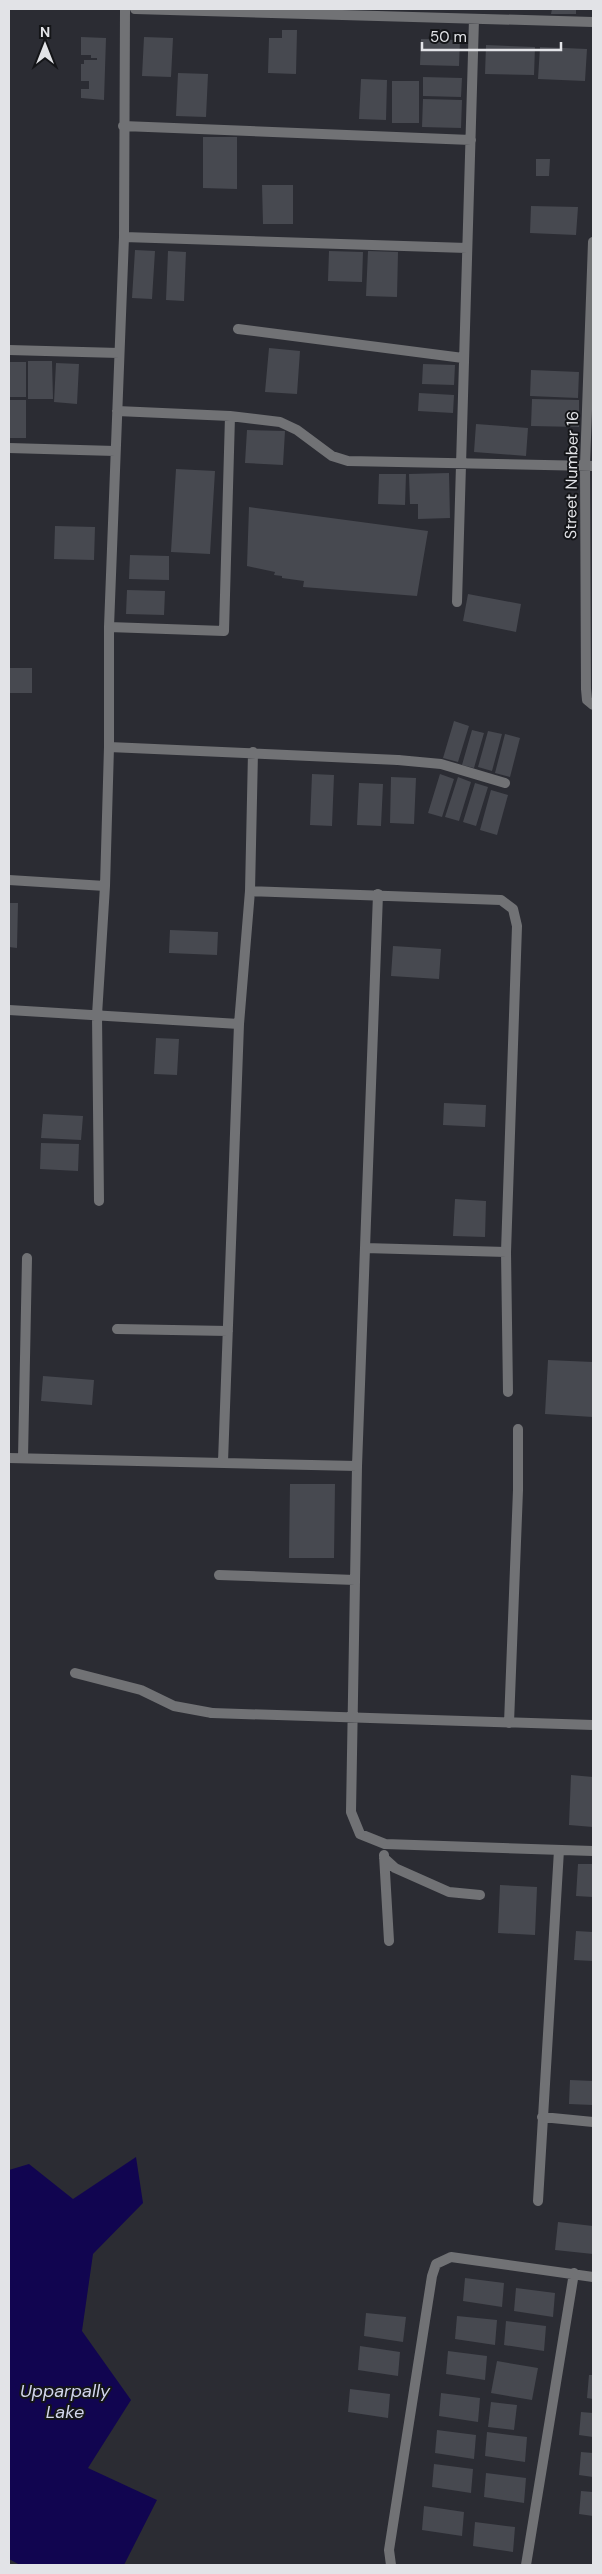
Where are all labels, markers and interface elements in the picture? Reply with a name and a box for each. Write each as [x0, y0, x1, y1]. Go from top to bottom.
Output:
north arrow [20, 20, 70, 70]
scale bar [422, 20, 561, 52]
text: N [40, 23, 50, 41]
text: 50 m [430, 27, 467, 47]
street label: Street Number 16 [560, 411, 583, 539]
water label: Upparpally Lake [20, 2379, 111, 2424]

